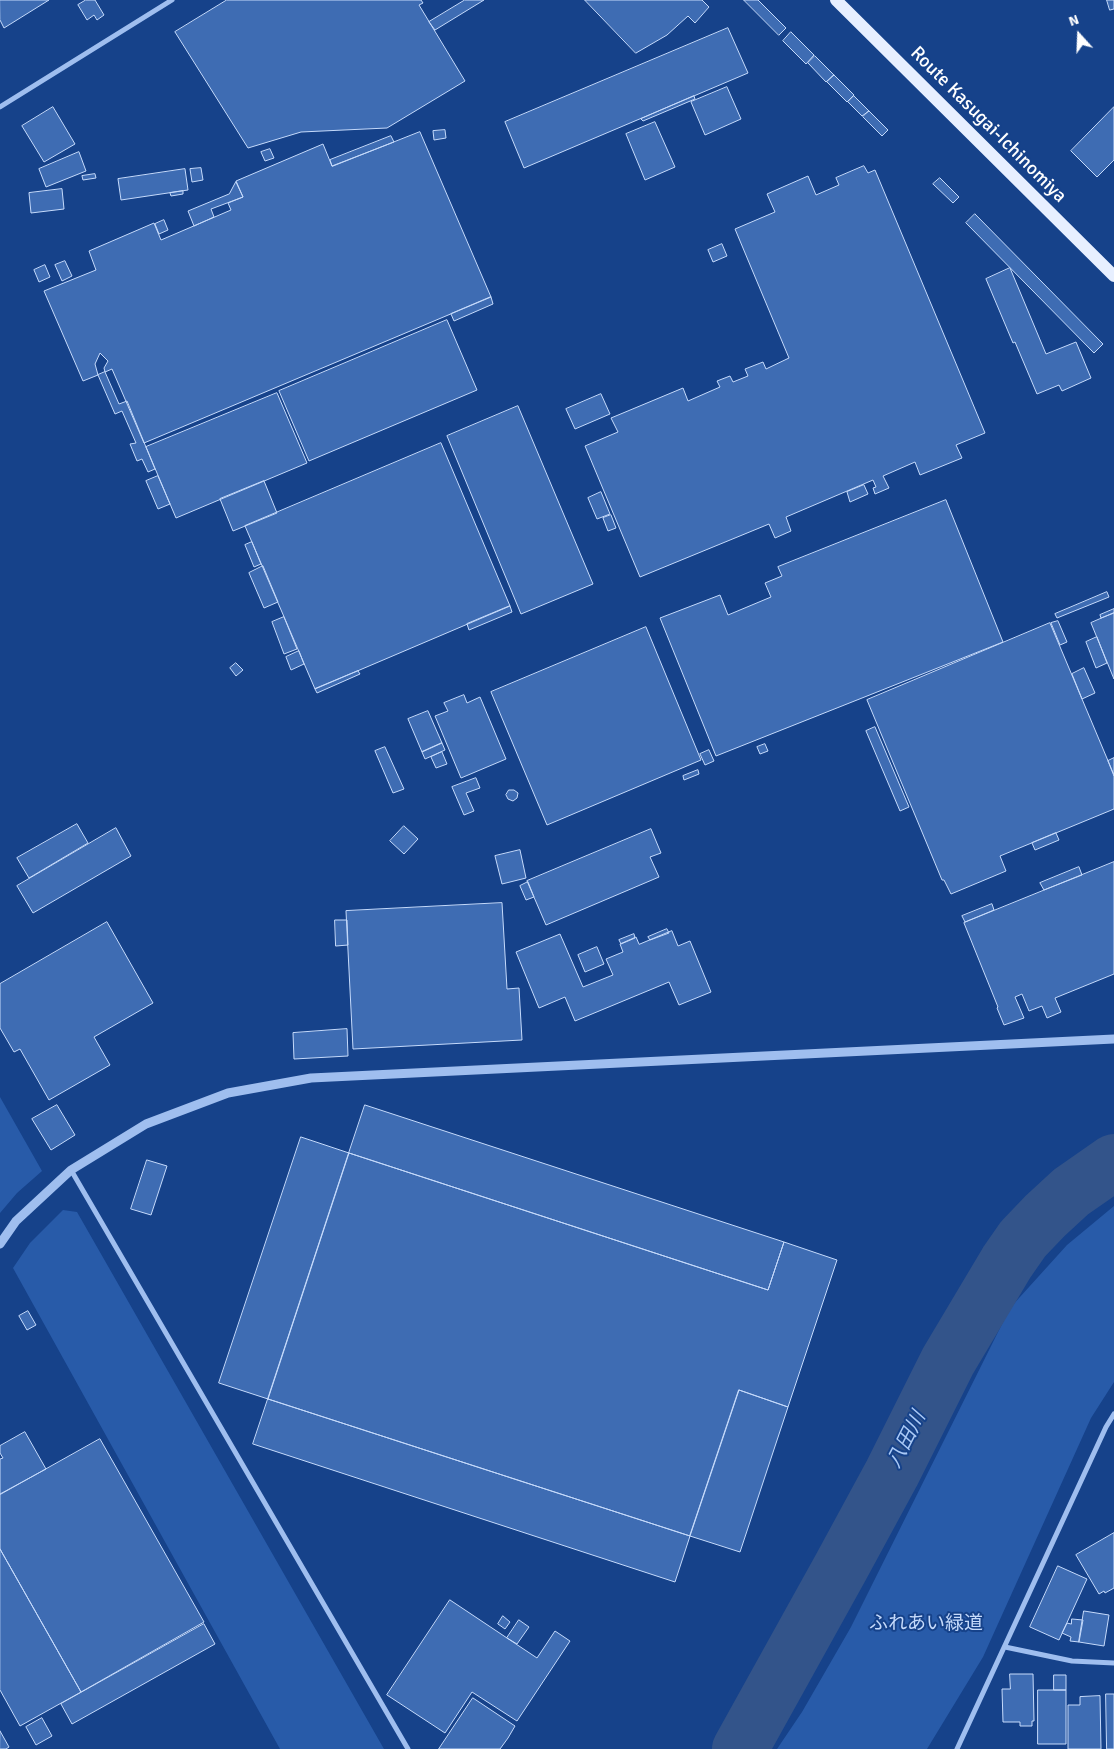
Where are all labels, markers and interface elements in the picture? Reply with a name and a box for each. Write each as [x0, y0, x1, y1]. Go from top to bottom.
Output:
north arrow [1054, 10, 1104, 60]
text: N [1066, 11, 1081, 30]
street label: Route Kasugai-Ichinomiya [905, 42, 1071, 208]
water label: 八田川 [883, 1408, 931, 1472]
park label: ふれあい緑道 [869, 1613, 983, 1635]

